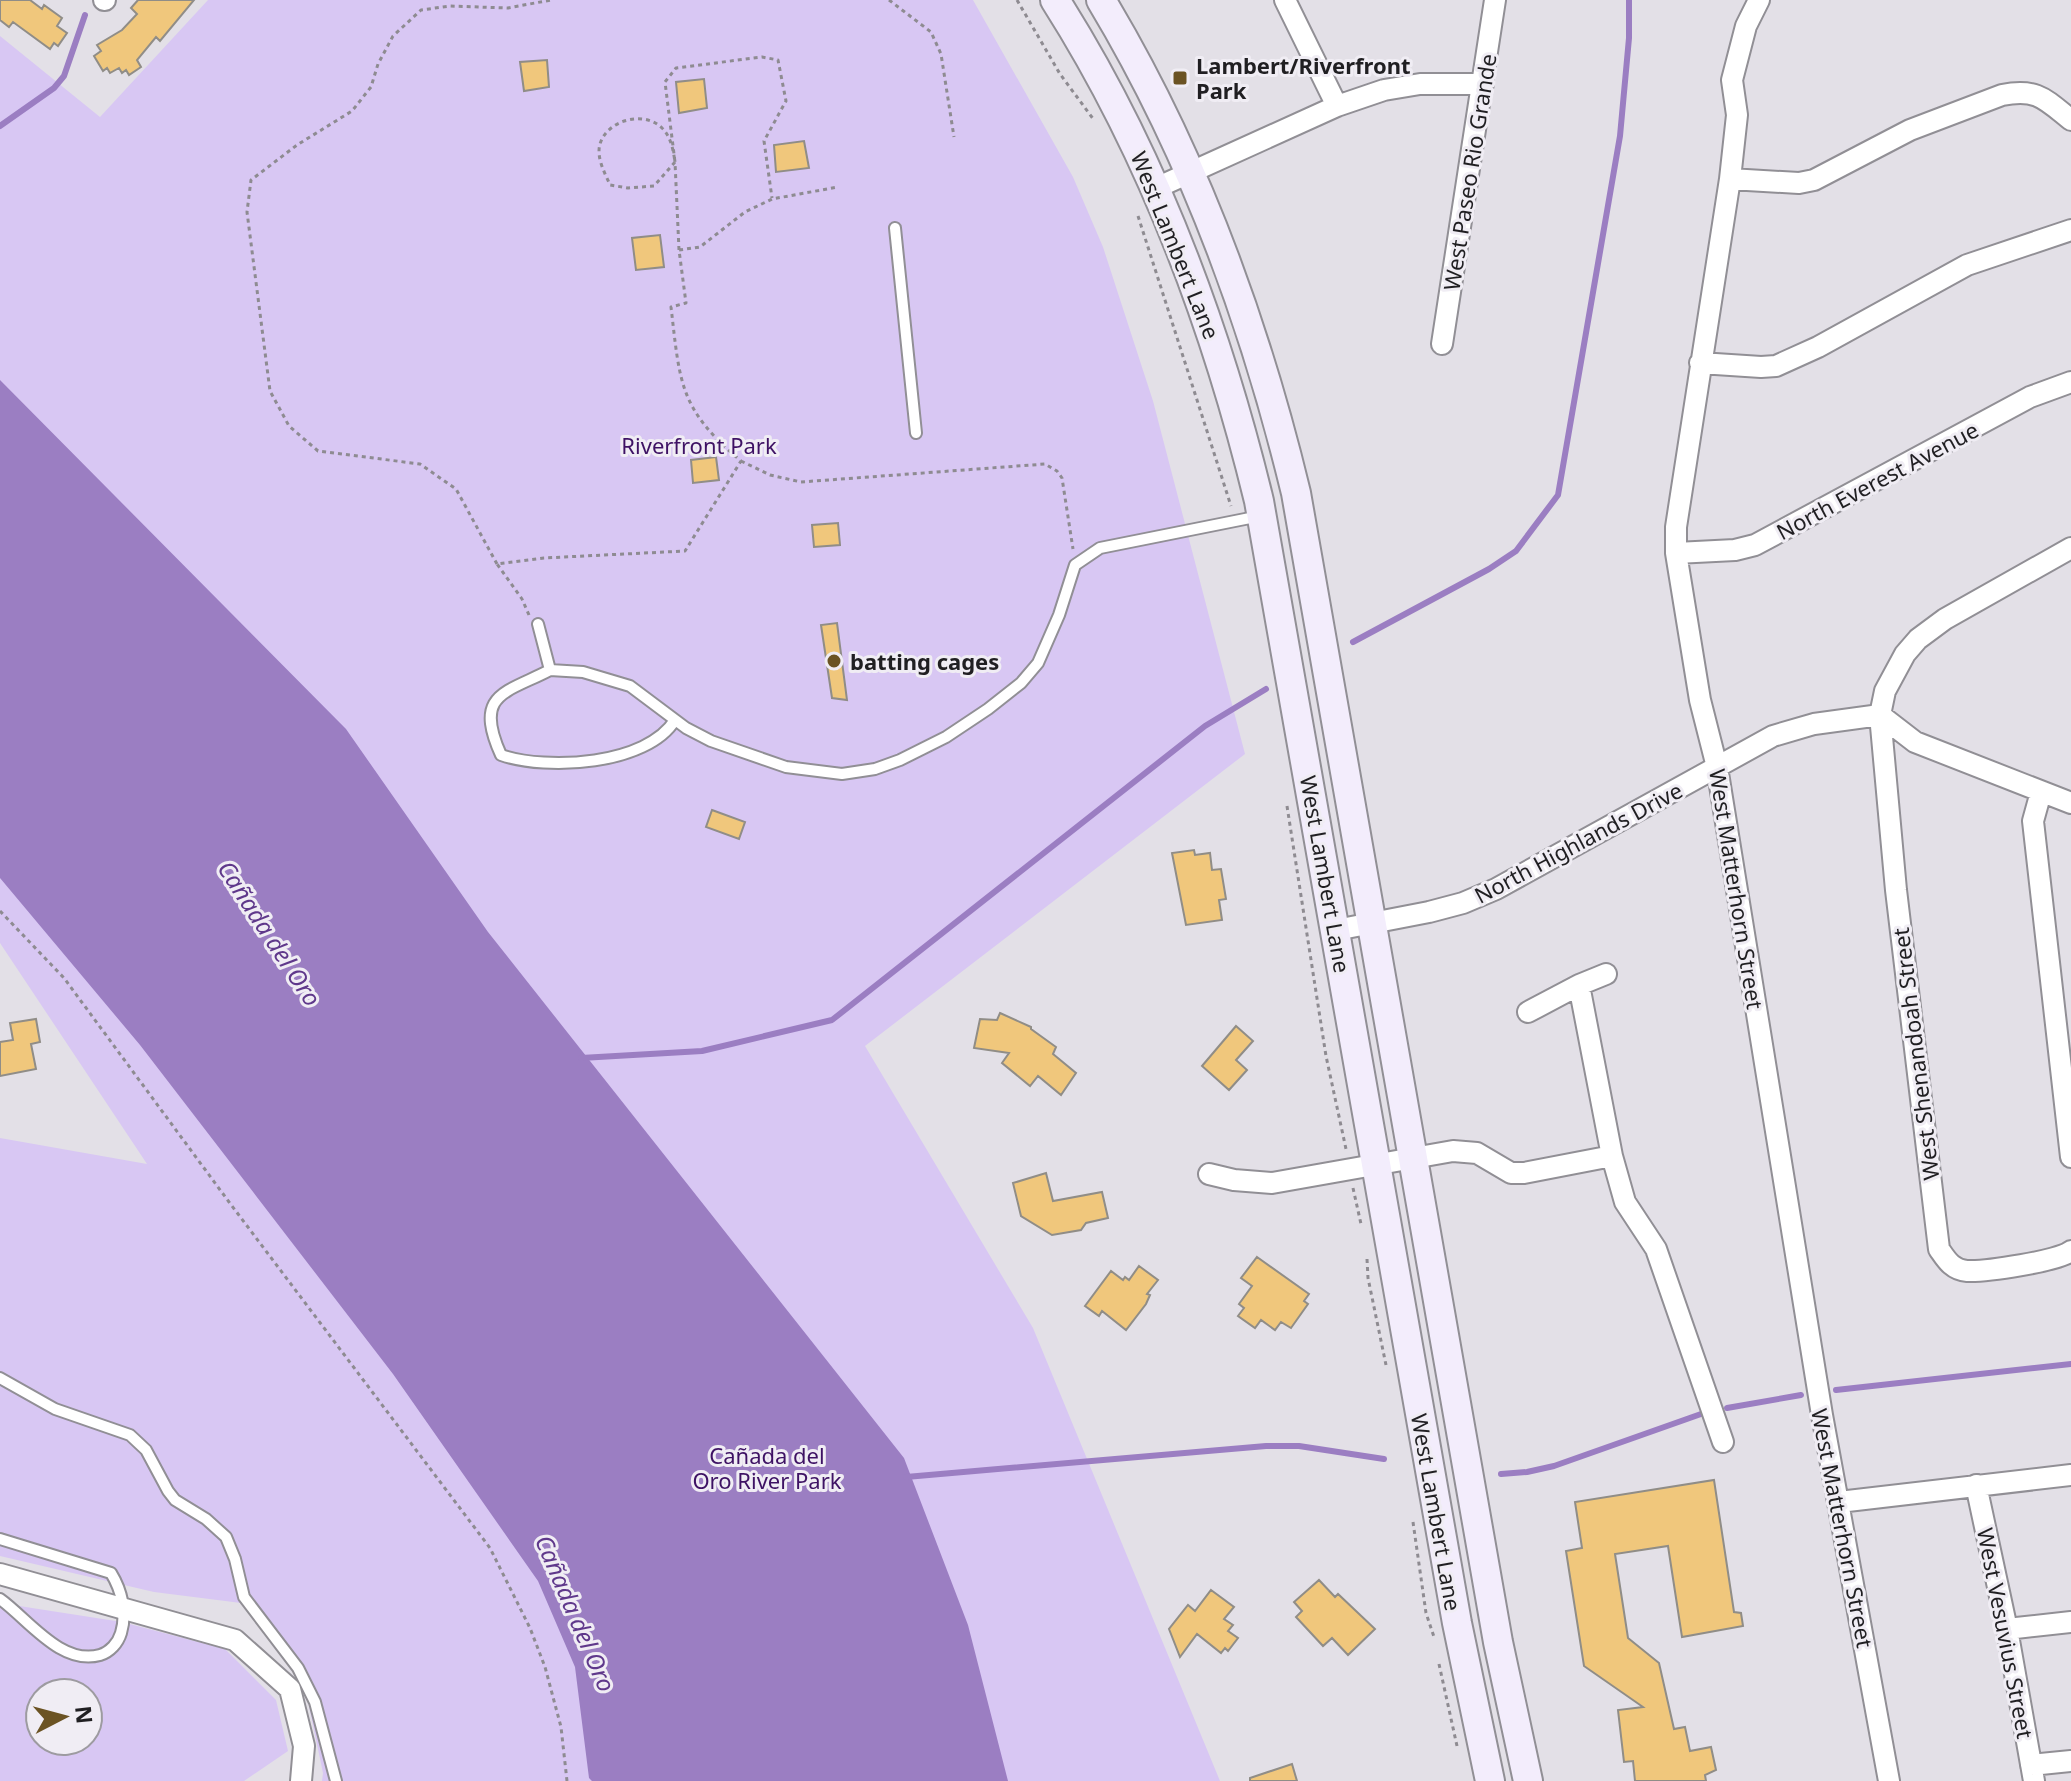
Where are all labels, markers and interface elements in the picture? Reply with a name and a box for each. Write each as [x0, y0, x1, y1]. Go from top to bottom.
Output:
place label: Lambert/Riverfront Park [1196, 50, 1411, 105]
street label: West Paseo Rio Grande [1435, 52, 1503, 292]
marker: Lambert/Riverfront Park [1171, 69, 1189, 87]
street label: West Lambert Lane [1125, 147, 1227, 343]
street label: North Everest Avenue [1771, 414, 1983, 546]
park label: Riverfront Park [621, 430, 777, 460]
place label: batting cages [850, 646, 999, 676]
marker: batting cages [825, 652, 843, 670]
street label: West Matterhorn Street [1703, 767, 1771, 1011]
street label: West Lambert Lane [1294, 773, 1358, 975]
street label: North Highlands Drive [1469, 774, 1687, 910]
water label: Cañada del Oro [211, 854, 329, 1012]
street label: West Shenandoah Street [1885, 926, 1945, 1182]
street label: West Matterhorn Street [1805, 1406, 1881, 1650]
street label: West Lambert Lane [1405, 1411, 1469, 1613]
park label: Cañada del Oro River Park [692, 1440, 842, 1495]
street label: West Vesuvius Street [1971, 1525, 2041, 1741]
water label: Cañada del Oro [528, 1530, 624, 1696]
north arrow [24, 1677, 104, 1757]
text: N [69, 1704, 101, 1725]

